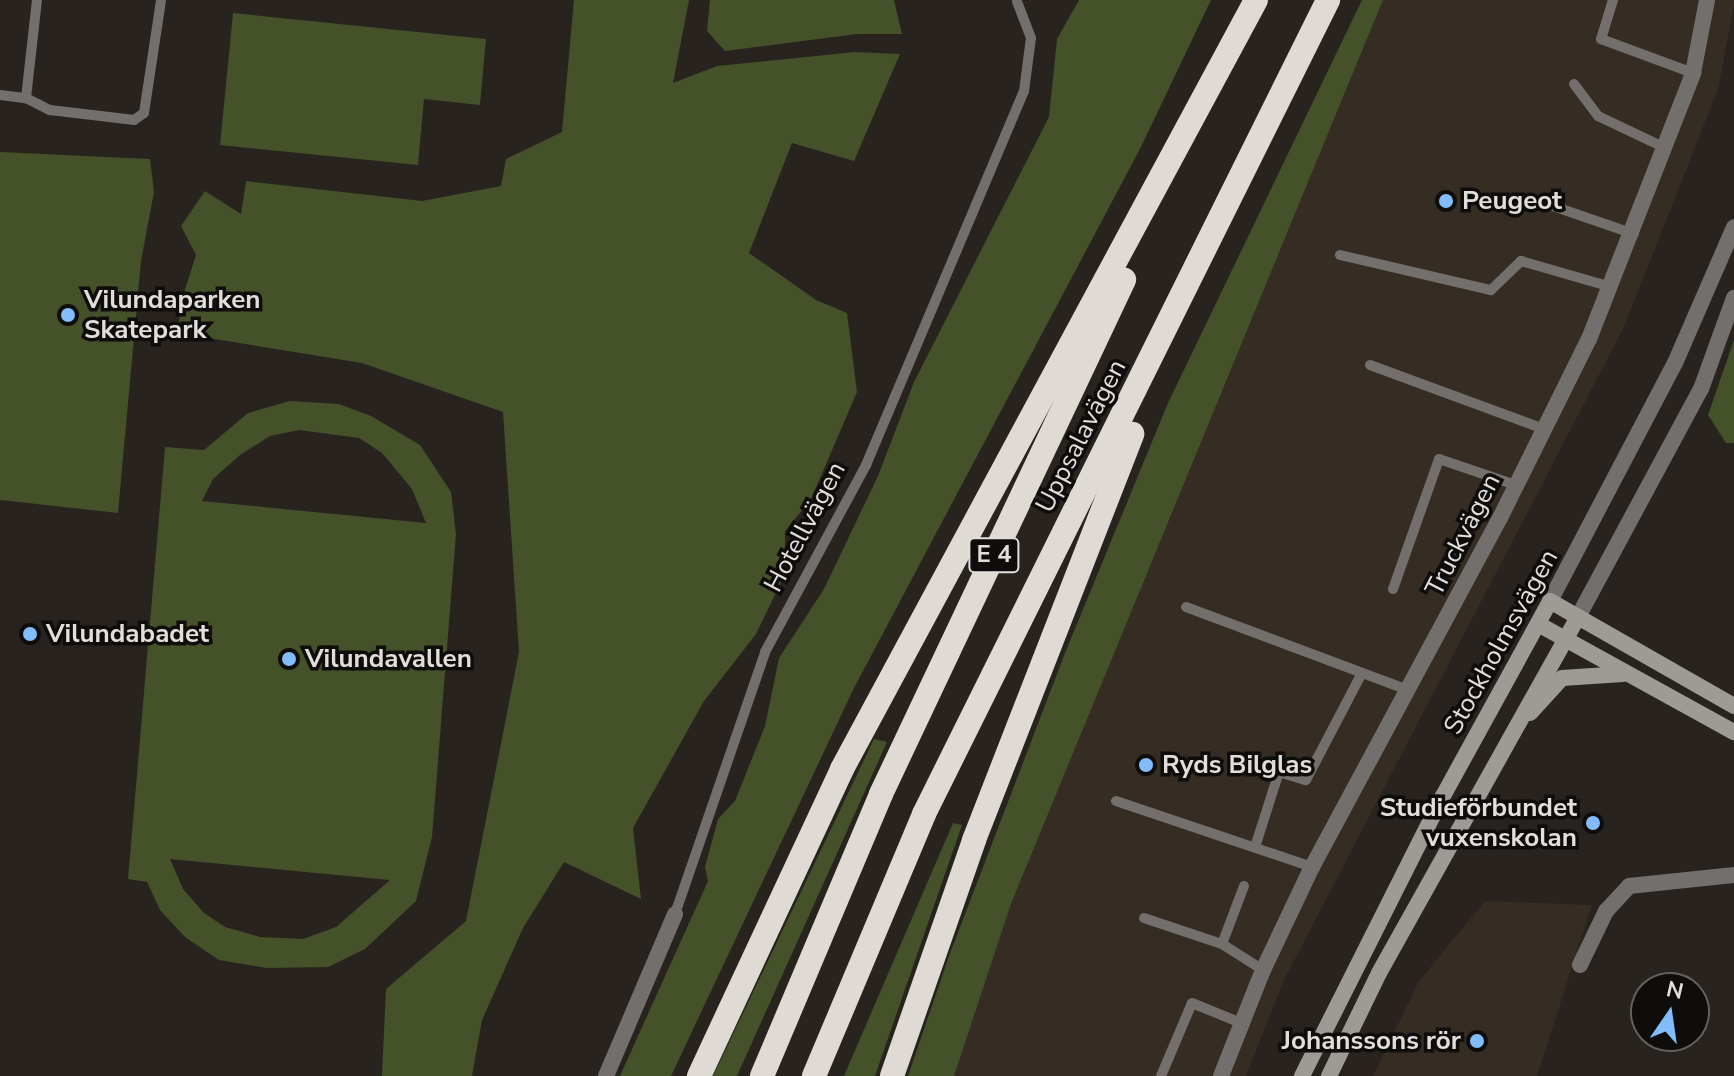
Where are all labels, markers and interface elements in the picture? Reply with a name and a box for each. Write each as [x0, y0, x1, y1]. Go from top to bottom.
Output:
place label: Peugeot [1462, 185, 1562, 217]
marker: Peugeot [1437, 192, 1455, 210]
place label: Vilundaparken Skatepark [84, 284, 261, 346]
marker: Vilundaparken Skatepark [59, 306, 77, 324]
street label: Uppsalavägen [1029, 354, 1133, 518]
street label: Hotellvägen [758, 457, 852, 597]
street label: Truckvägen [1419, 469, 1507, 601]
road number: E 4 [968, 535, 1020, 575]
street label: Stockholmsvägen [1437, 544, 1565, 740]
place label: Vilundabadet [46, 618, 209, 650]
marker: Vilundabadet [21, 625, 39, 643]
place label: Vilundavallen [305, 643, 472, 675]
marker: Vilundavallen [280, 650, 298, 668]
place label: Ryds Bilglas [1162, 749, 1312, 781]
marker: Ryds Bilglas [1137, 756, 1155, 774]
place label: Studieförbundet vuxenskolan [1380, 792, 1577, 854]
marker: Studieförbundet vuxenskolan [1584, 814, 1602, 832]
north arrow [1630, 972, 1710, 1052]
text: N [1664, 974, 1686, 1007]
place label: Johanssons rör [1282, 1025, 1461, 1057]
marker: Johanssons rör [1468, 1032, 1486, 1050]

